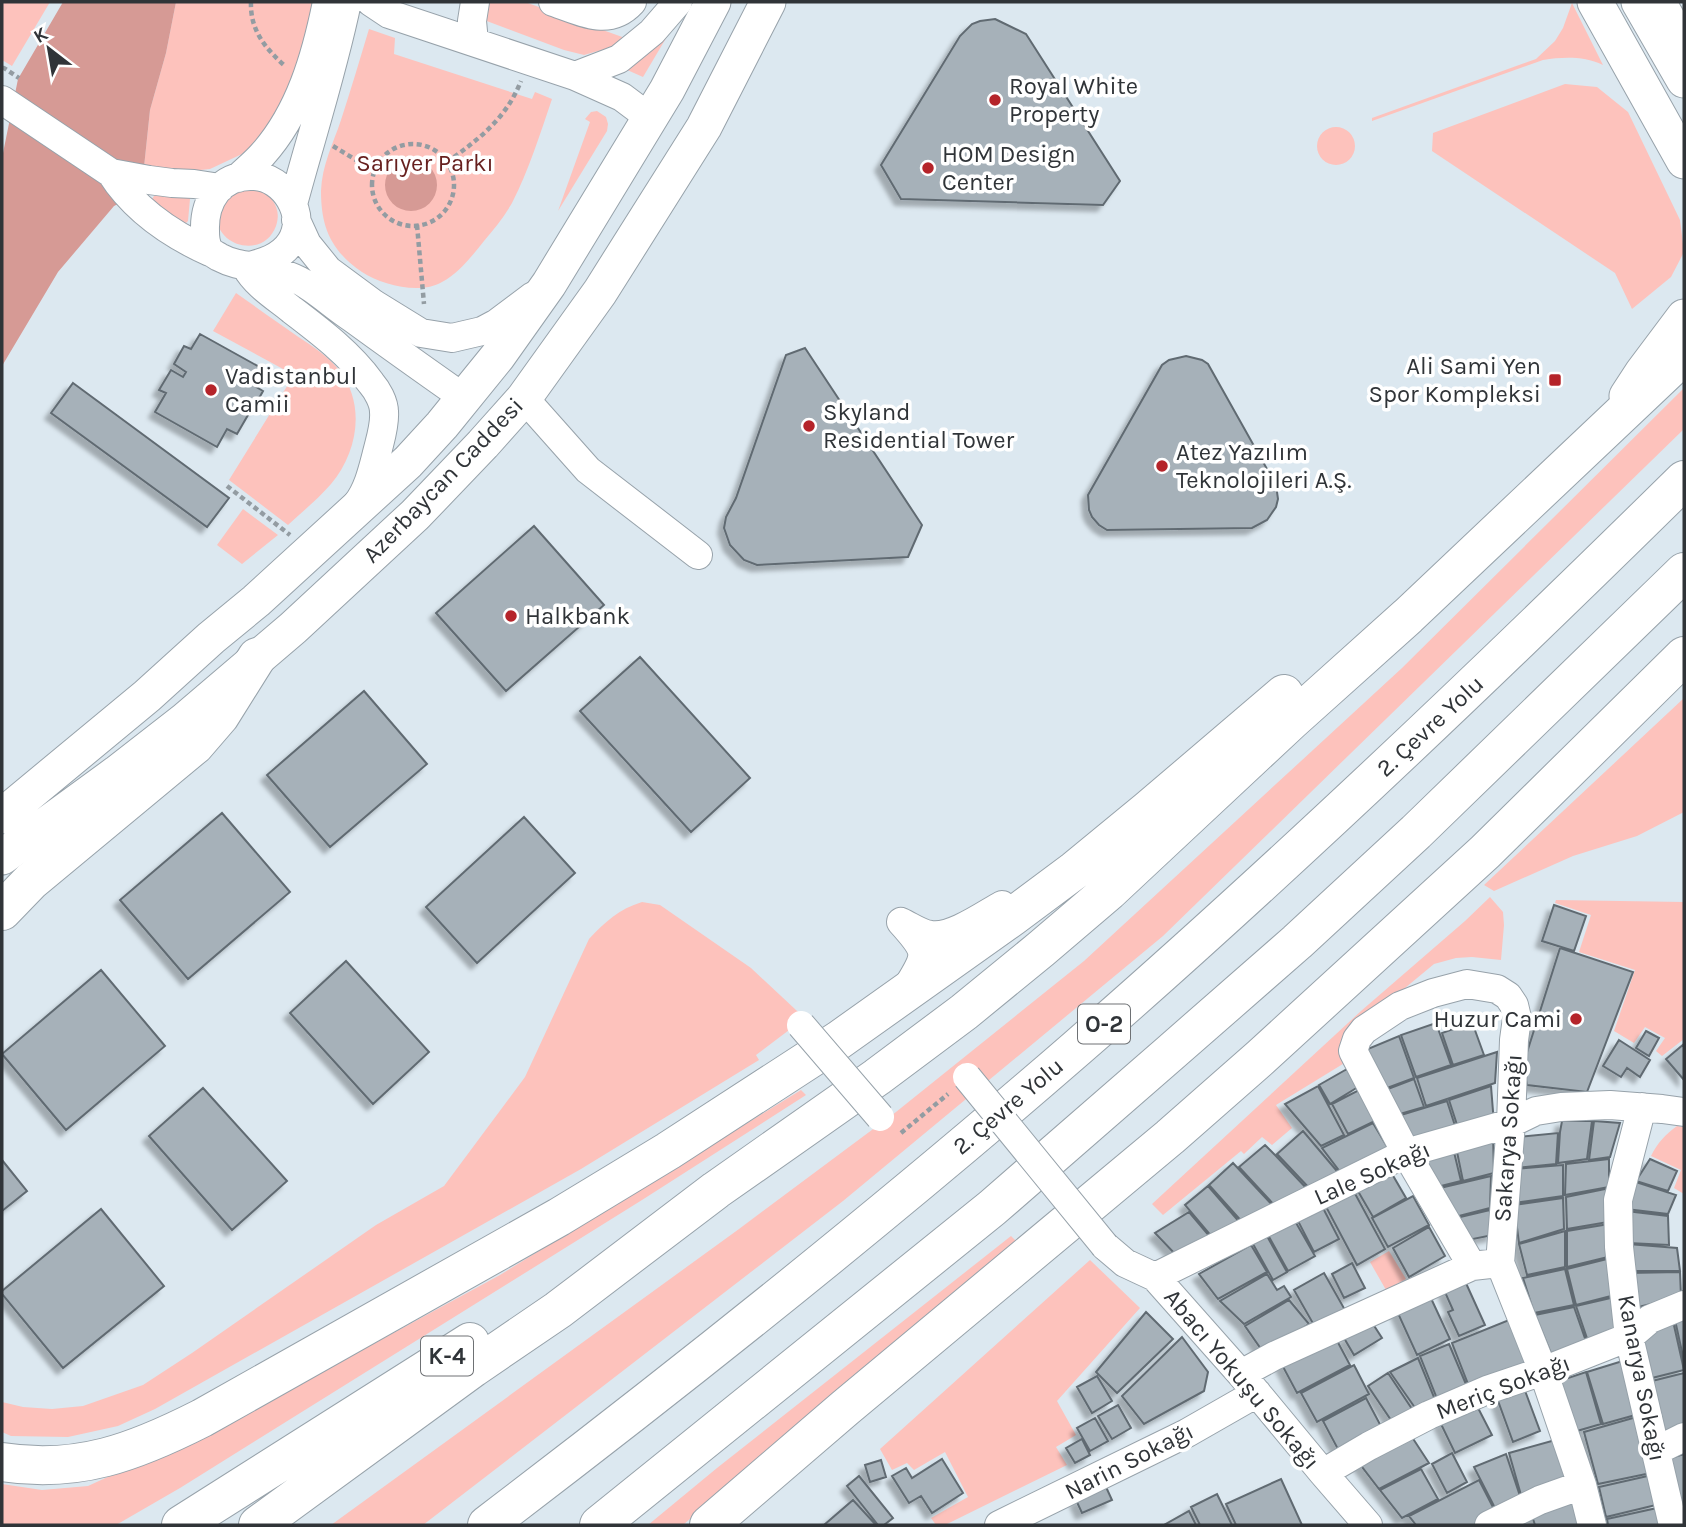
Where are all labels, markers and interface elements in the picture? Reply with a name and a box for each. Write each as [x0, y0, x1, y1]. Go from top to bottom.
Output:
north arrow [14, 14, 84, 84]
text: K [30, 22, 52, 48]
place label: Royal White Property [1009, 72, 1138, 128]
marker: Royal White Property [987, 92, 1003, 108]
place label: HOM Design Center [942, 140, 1076, 196]
park label: Sarıyer Parkı [356, 149, 494, 177]
marker: HOM Design Center [920, 160, 936, 176]
place label: Ali Sami Yen Spor Kompleksi [1368, 352, 1541, 408]
place label: Vadistanbul Camii [225, 362, 357, 418]
marker: Ali Sami Yen Spor Kompleksi [1547, 372, 1563, 388]
marker: Vadistanbul Camii [203, 382, 219, 398]
street label: Azerbaycan Caddesi [357, 392, 529, 568]
place label: Skyland Residential Tower [823, 398, 1015, 454]
marker: Skyland Residential Tower [801, 418, 817, 434]
place label: Atez Yazılım Teknolojileri A.Ş. [1176, 438, 1352, 494]
marker: Atez Yazılım Teknolojileri A.Ş. [1154, 458, 1170, 474]
place label: Halkbank [525, 602, 630, 630]
marker: Halkbank [503, 608, 519, 624]
street label: 2. Çevre Yolu [1371, 669, 1489, 783]
road number: O-2 [1078, 1004, 1130, 1044]
place label: Huzur Cami [1434, 1005, 1562, 1033]
marker: Huzur Cami [1568, 1011, 1584, 1027]
street label: 2. Çevre Yolu [947, 1052, 1069, 1160]
street label: Sakarya Sokağı [1488, 1053, 1528, 1223]
street label: Lale Sokağı [1310, 1135, 1434, 1211]
street label: Abacı Yokuşu Sokağı [1158, 1283, 1326, 1475]
street label: Kanarya Sokağı [1612, 1292, 1672, 1464]
road number: K-4 [421, 1336, 473, 1376]
street label: Meriç Sokağı [1432, 1349, 1574, 1425]
street label: Narin Sokağı [1060, 1417, 1198, 1505]

